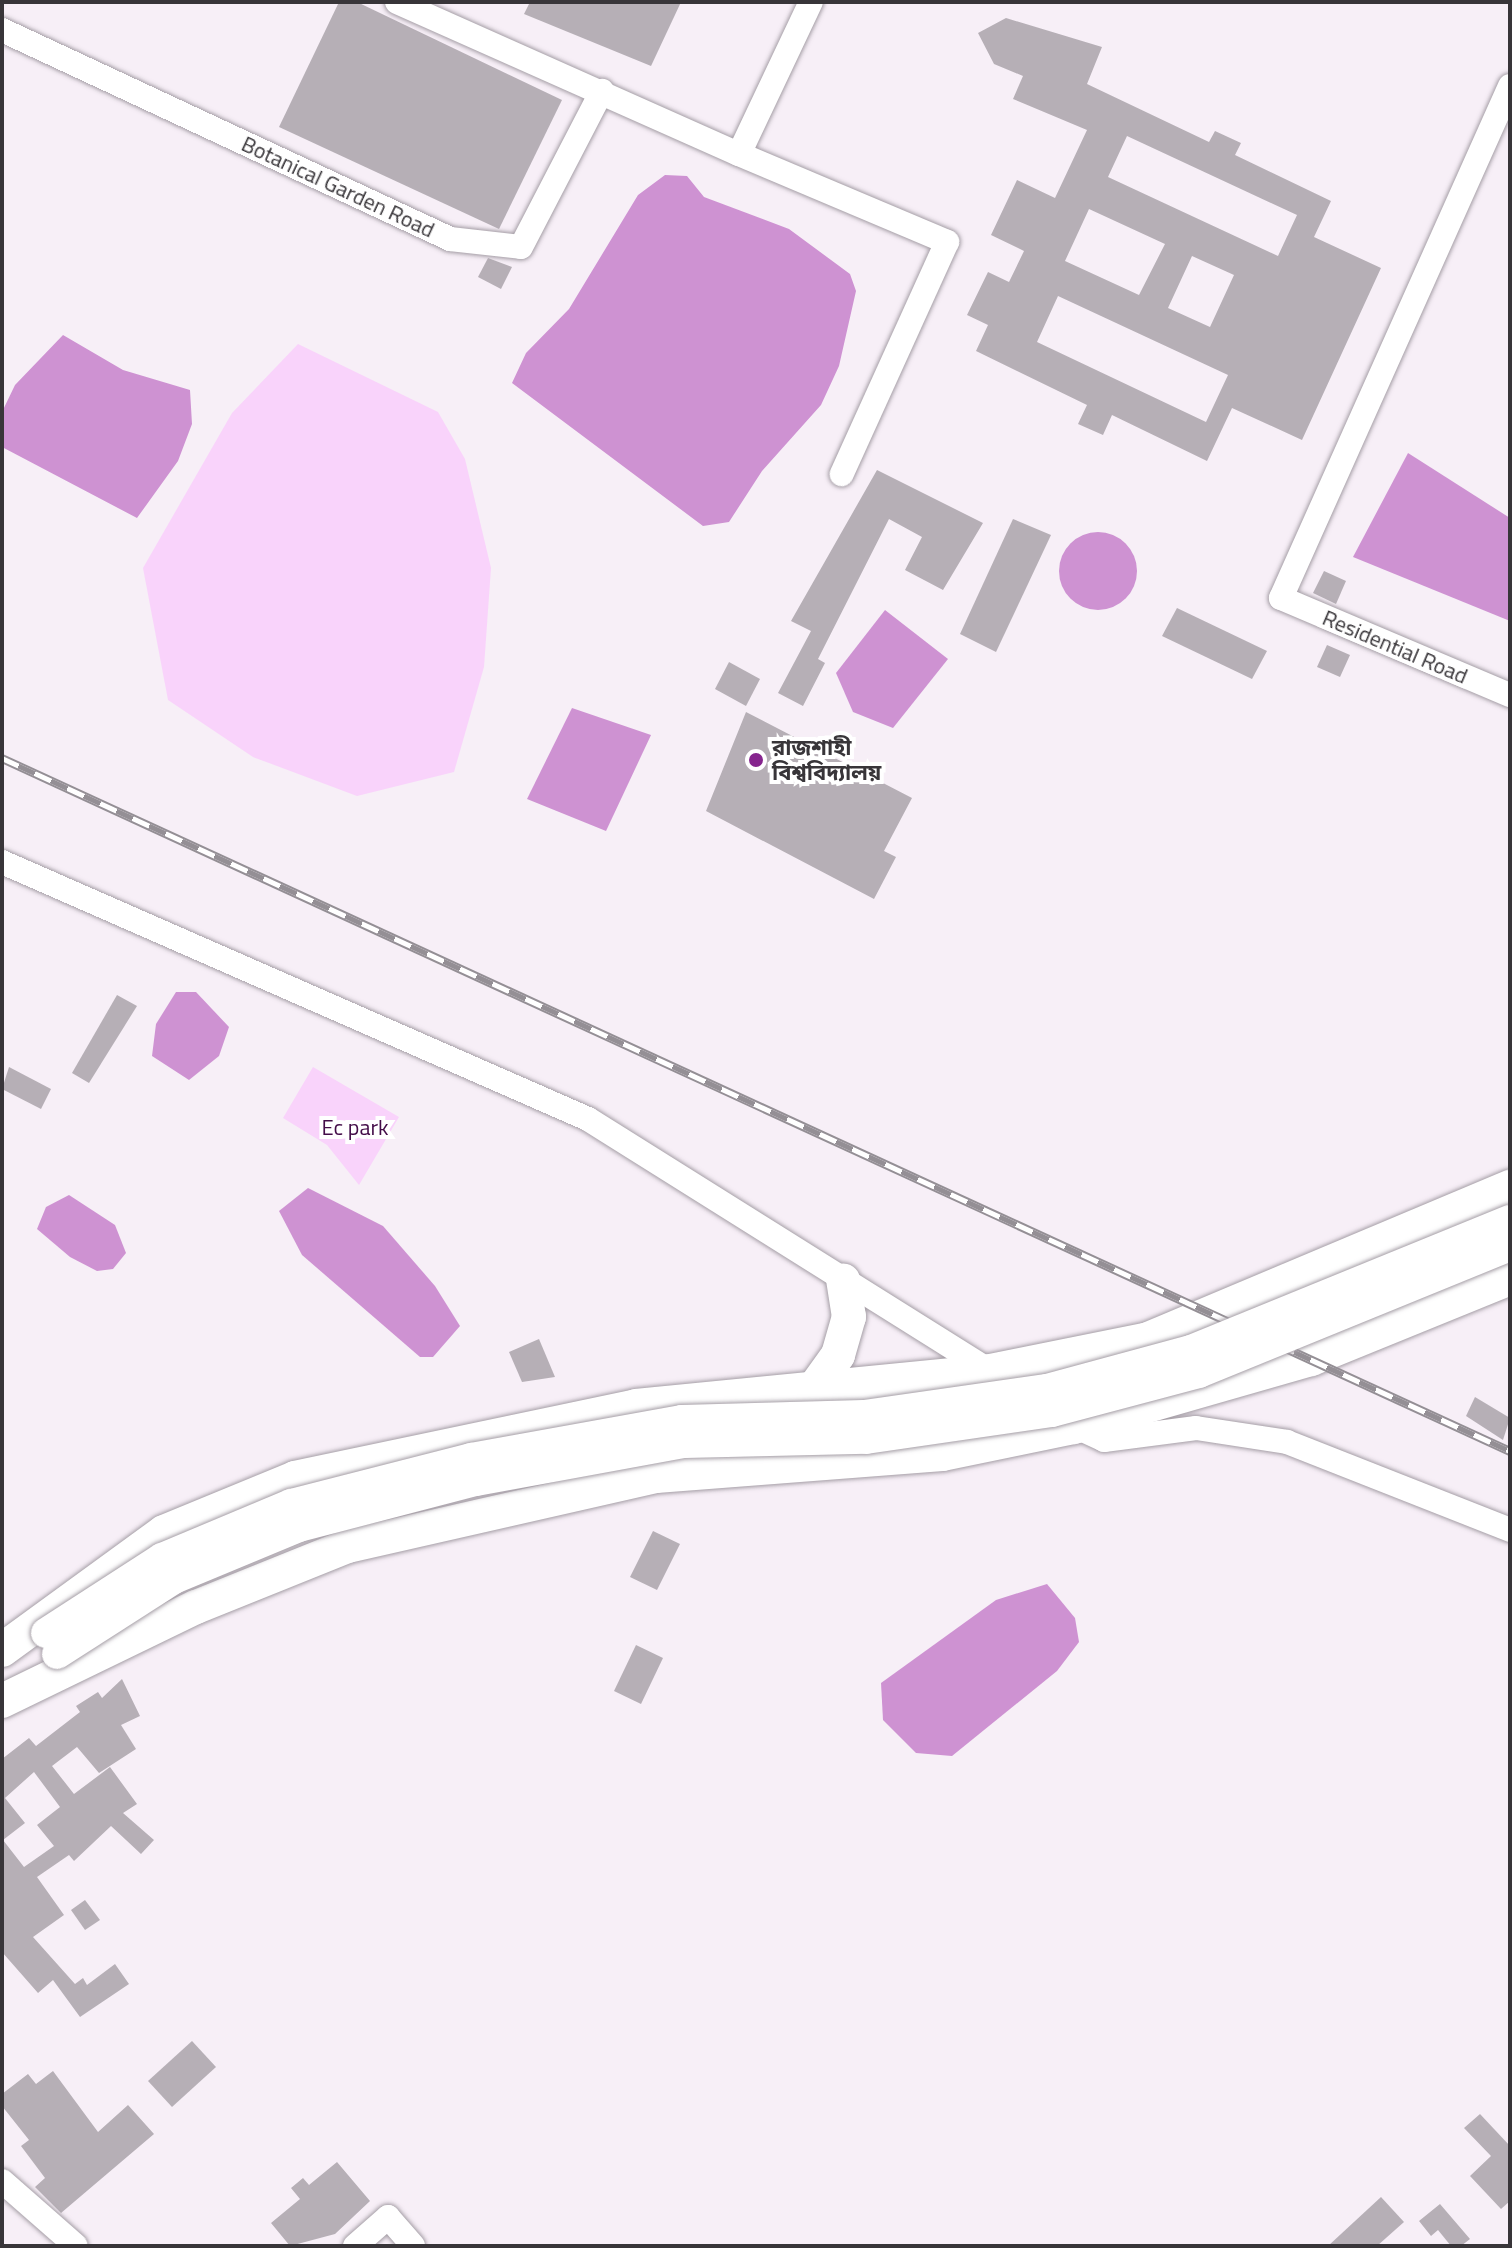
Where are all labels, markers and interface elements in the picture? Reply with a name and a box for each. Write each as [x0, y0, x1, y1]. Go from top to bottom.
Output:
street label: Botanical Garden Road [237, 131, 439, 243]
street label: Residential Road [1318, 605, 1472, 689]
place label: রাজশাহী বিশ্ববিদ্যালয় [772, 734, 881, 786]
marker: রাজশাহী বিশ্ববিদ্যালয় [747, 751, 765, 769]
park label: Ec park [321, 1115, 389, 1141]

